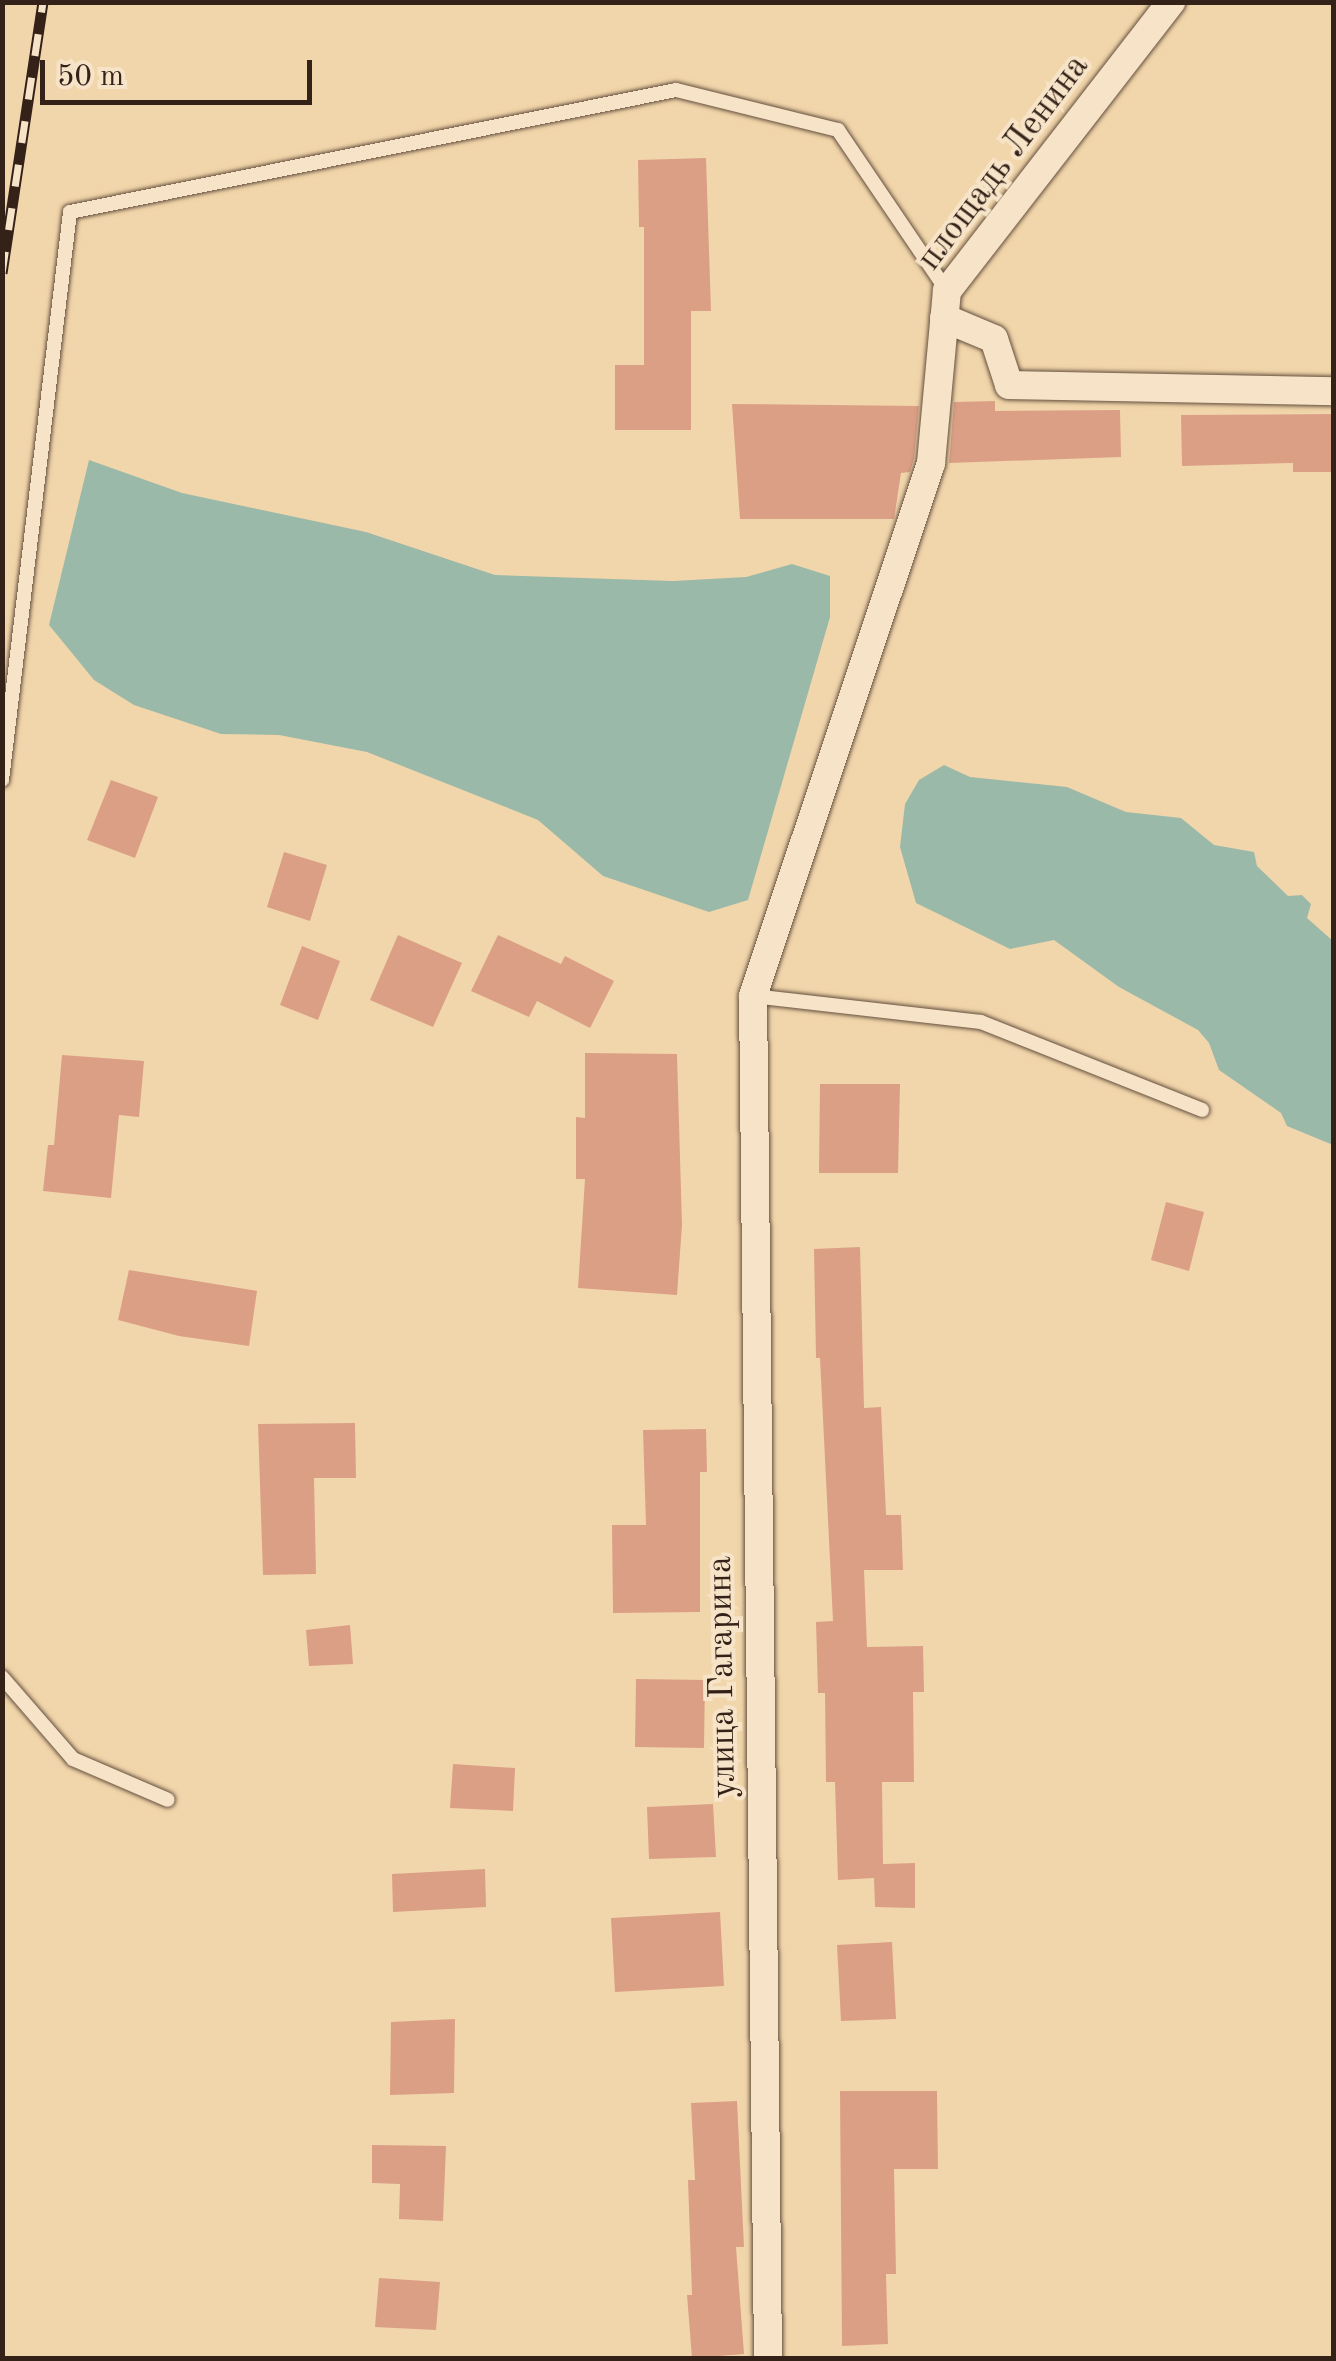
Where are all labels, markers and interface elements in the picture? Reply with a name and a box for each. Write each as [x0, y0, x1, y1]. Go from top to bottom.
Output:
scale bar [45, 40, 318, 102]
street label: площадь Ленина [909, 47, 1099, 279]
text: 50 m [57, 62, 124, 92]
street label: улица Гагарина [700, 1556, 746, 1798]

